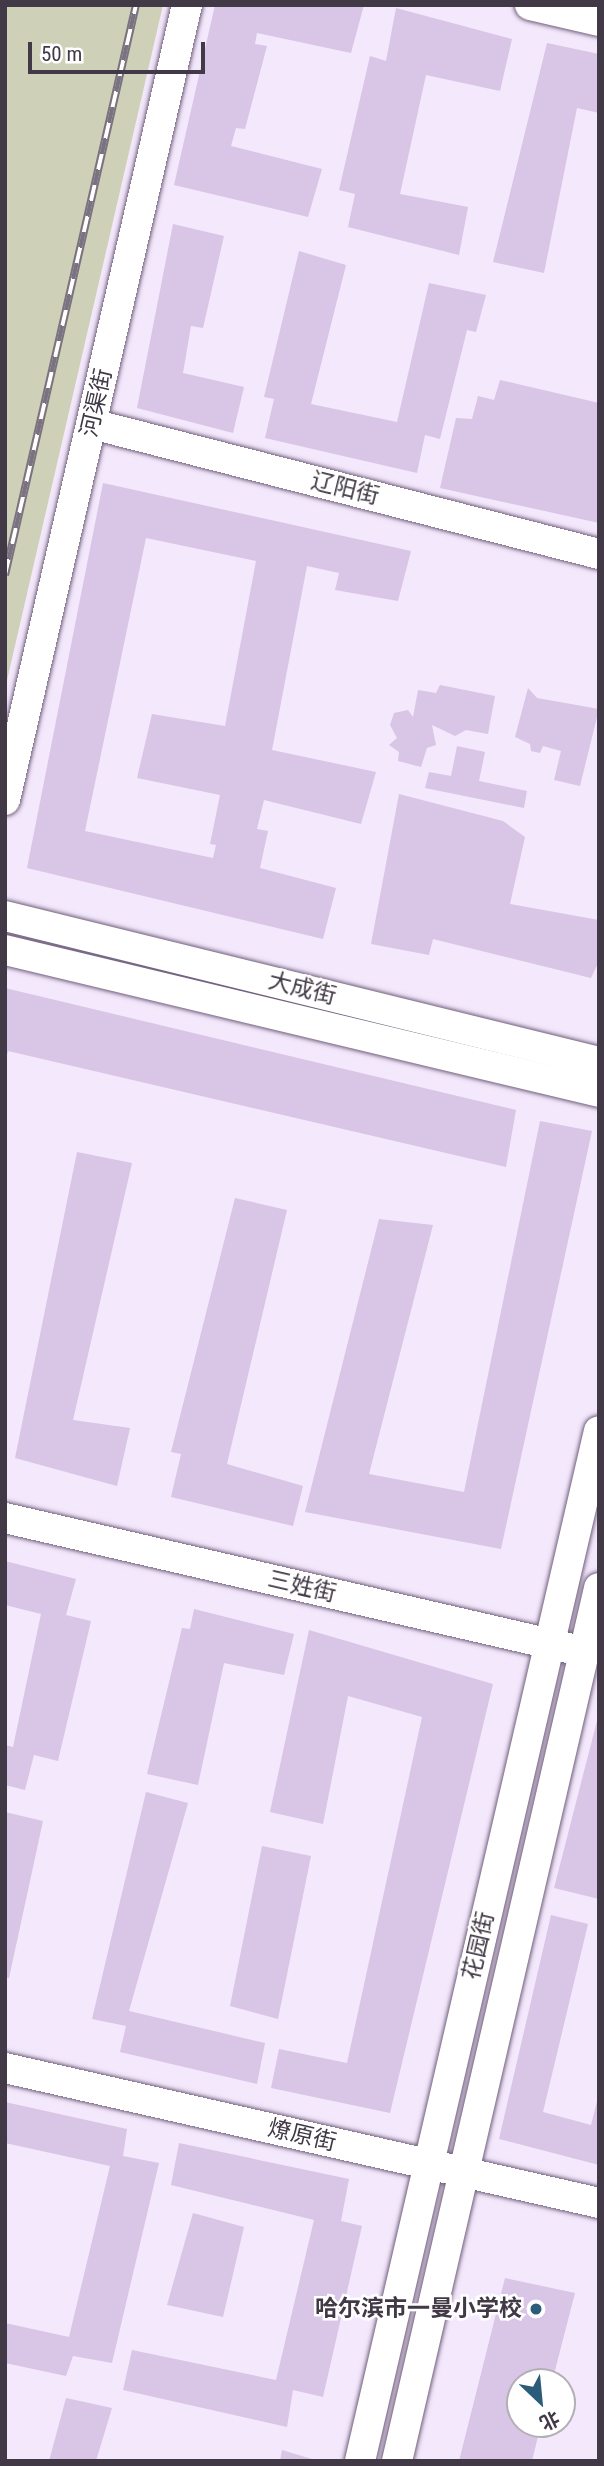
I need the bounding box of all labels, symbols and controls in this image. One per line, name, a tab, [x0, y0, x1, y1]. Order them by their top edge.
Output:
scale bar	[32, 28, 208, 72]
text: 50 m	[41, 42, 82, 66]
street label: 河渠街	[76, 366, 118, 440]
street label: 辽阳街	[308, 467, 382, 511]
street label: 大成街	[265, 967, 339, 1011]
street label: 三姓街	[265, 1566, 339, 1608]
street label: 花园街	[458, 1909, 500, 1983]
street label: 燎原街	[265, 2115, 339, 2157]
place label: 哈尔滨市一曼小学校	[315, 2295, 522, 2323]
marker: 哈尔滨市一曼小学校	[528, 2301, 544, 2317]
north arrow	[506, 2368, 576, 2438]
text: 北	[536, 2406, 563, 2435]

